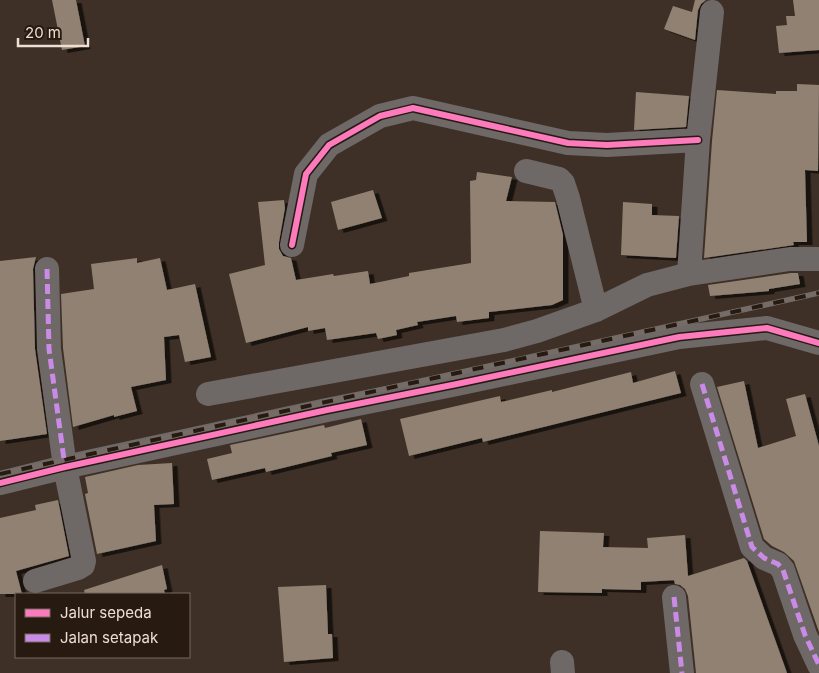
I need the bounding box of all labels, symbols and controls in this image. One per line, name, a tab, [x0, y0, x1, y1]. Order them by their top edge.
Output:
scale bar	[18, 15, 88, 47]
text: 20 m	[25, 23, 61, 42]
legend	[15, 593, 190, 658]
text: Jalur sepeda	[60, 603, 152, 622]
text: Jalan setapak	[60, 628, 159, 647]

